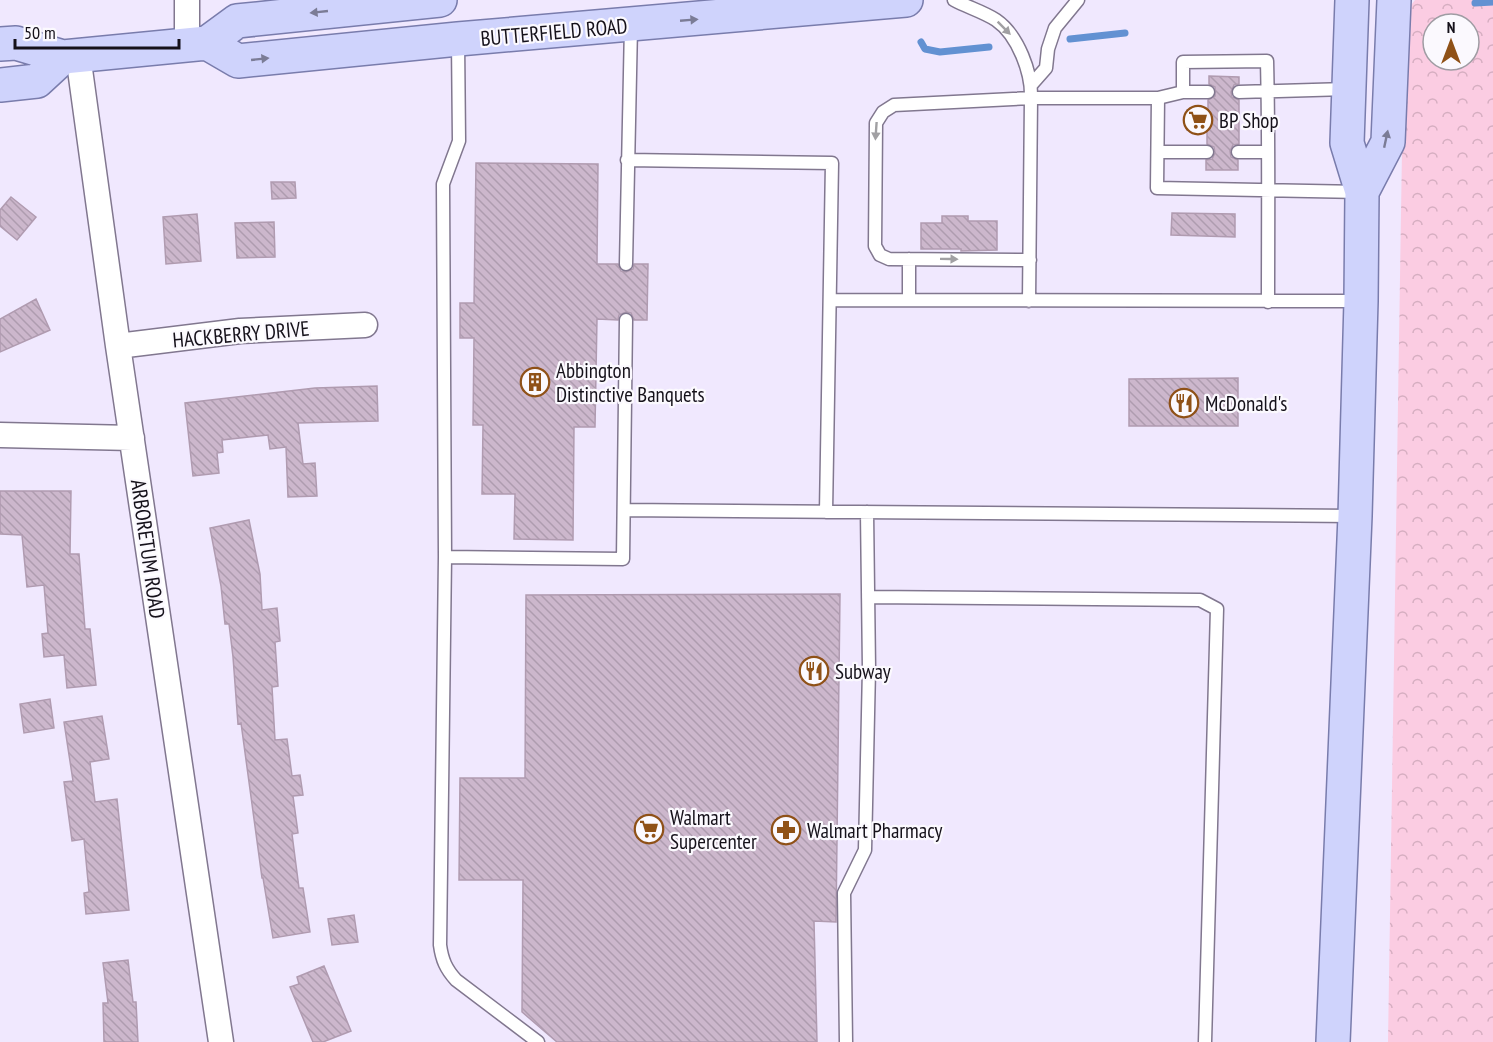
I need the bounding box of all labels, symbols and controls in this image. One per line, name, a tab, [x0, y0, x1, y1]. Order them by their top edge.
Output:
one-way arrow	[309, 7, 328, 17]
scale bar	[15, 12, 178, 50]
street label: BUTTERFIELD ROAD	[479, 12, 629, 52]
north arrow	[1421, 12, 1481, 72]
one-way arrow	[680, 15, 699, 25]
text: N	[1447, 17, 1455, 37]
text: 50 m	[24, 21, 56, 44]
one-way arrow	[997, 21, 1011, 35]
one-way arrow	[250, 54, 269, 64]
supermarket icon: BP Shop	[1182, 104, 1214, 136]
place label: BP Shop	[1219, 107, 1279, 134]
one-way arrow	[872, 122, 881, 141]
one-way arrow	[1382, 129, 1391, 148]
one-way arrow	[939, 254, 958, 264]
street label: HACKBERRY DRIVE	[172, 315, 310, 353]
place label: Abbington Distinctive Banquets	[556, 357, 705, 408]
building icon: Abbington Distinctive Banquets	[519, 366, 551, 398]
restaurant icon: McDonald's	[1168, 387, 1200, 419]
place label: McDonald's	[1205, 390, 1287, 417]
street label: ARBORETUM ROAD	[125, 478, 171, 620]
restaurant icon: Subway	[798, 655, 830, 687]
place label: Subway	[835, 658, 891, 685]
place label: Walmart Supercenter	[670, 804, 757, 855]
supermarket icon: Walmart Supercenter	[633, 813, 665, 845]
pharmacy icon: Walmart Pharmacy	[770, 814, 802, 846]
place label: Walmart Pharmacy	[807, 817, 942, 844]

